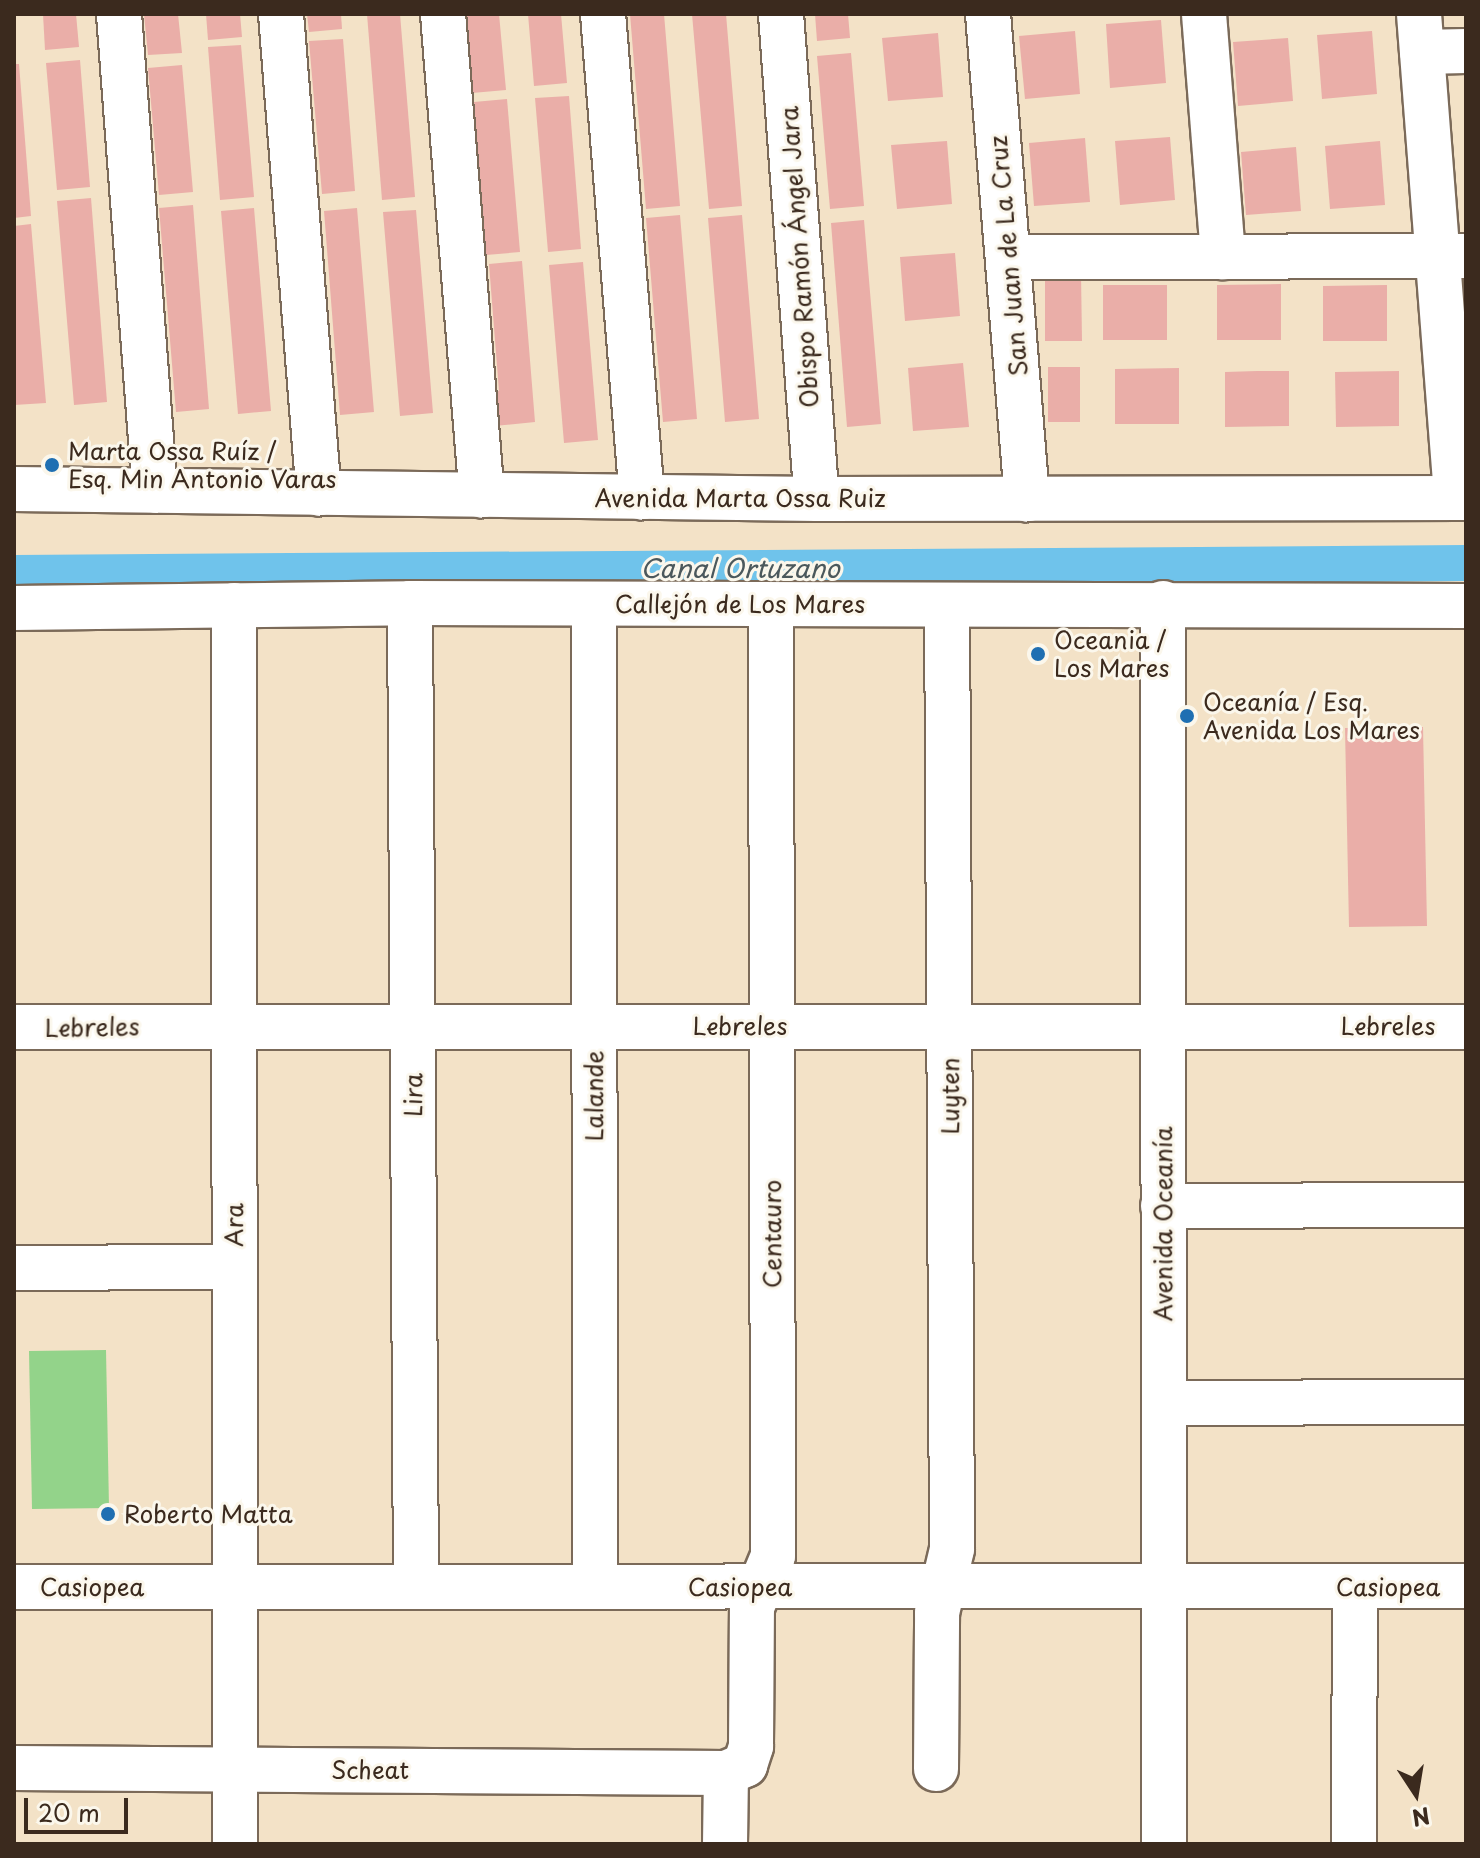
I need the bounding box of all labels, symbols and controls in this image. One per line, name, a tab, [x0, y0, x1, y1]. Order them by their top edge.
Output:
street label: Obispo Ramón Ángel Jara	[774, 106, 824, 408]
street label: San Juan de La Cruz	[983, 135, 1033, 377]
place label: Marta Ossa Ruíz / Esq. Min Antonio Varas	[68, 437, 338, 493]
marker: Marta Ossa Ruíz / Esq. Min Antonio Varas	[43, 456, 61, 474]
street label: Avenida Marta Ossa Ruiz	[594, 484, 886, 512]
water label: Canal Ortuzano	[641, 552, 839, 584]
street label: Callejón de Los Mares	[614, 590, 866, 618]
place label: Oceania / Los Mares	[1054, 626, 1171, 682]
marker: Oceania / Los Mares	[1029, 645, 1047, 663]
place label: Oceanía / Esq. Avenida Los Mares	[1203, 688, 1420, 744]
marker: Oceanía / Esq. Avenida Los Mares	[1178, 707, 1196, 725]
street label: Lebreles	[44, 1012, 140, 1042]
street label: Lebreles	[693, 1012, 787, 1040]
street label: Lebreles	[1341, 1012, 1435, 1040]
street label: Lalande	[580, 1051, 608, 1141]
street label: Luyten	[936, 1058, 964, 1134]
street label: Lira	[399, 1073, 427, 1117]
street label: Avenida Oceanía	[1149, 1127, 1177, 1321]
street label: Centauro	[758, 1180, 786, 1288]
street label: Ara	[220, 1203, 248, 1247]
place label: Roberto Matta	[124, 1500, 294, 1528]
marker: Roberto Matta	[99, 1505, 117, 1523]
street label: Casiopea	[40, 1573, 144, 1601]
street label: Casiopea	[688, 1573, 792, 1601]
street label: Casiopea	[1336, 1573, 1440, 1601]
north arrow	[1376, 1754, 1456, 1834]
street label: Scheat	[331, 1756, 409, 1784]
scale bar	[28, 1782, 132, 1832]
text: 20 m	[38, 1794, 100, 1830]
text: N	[1409, 1800, 1433, 1836]

